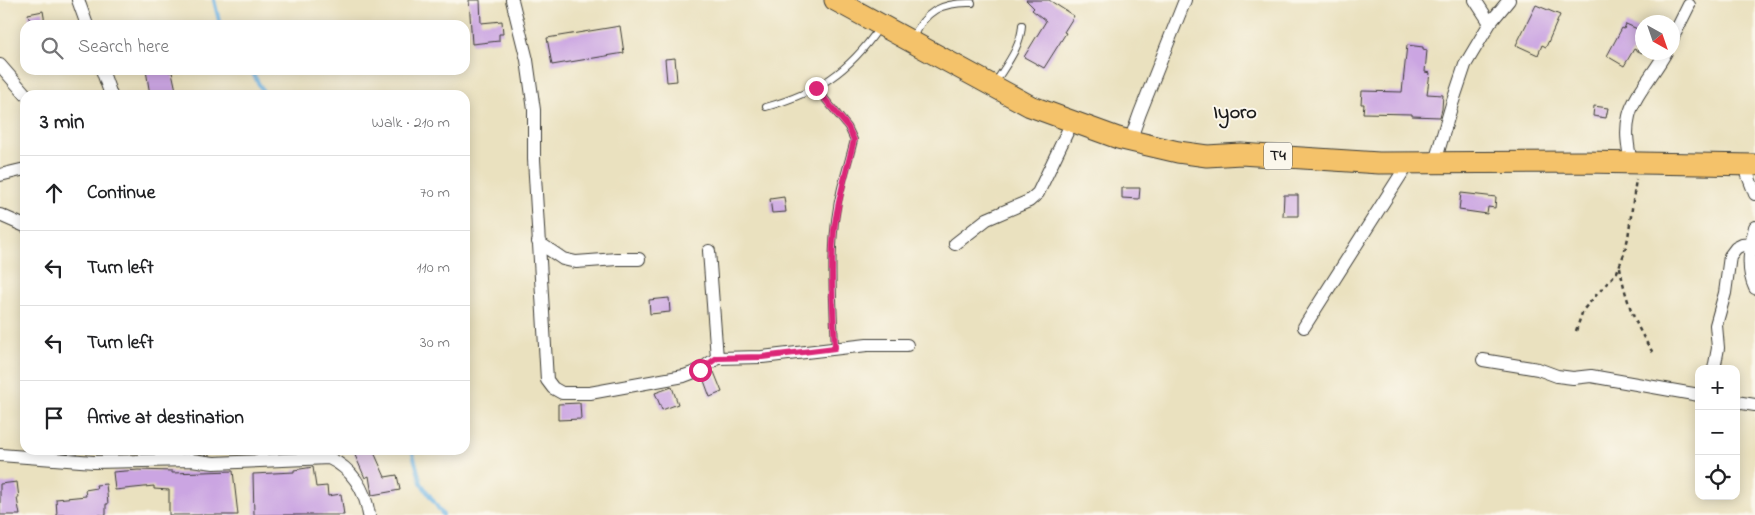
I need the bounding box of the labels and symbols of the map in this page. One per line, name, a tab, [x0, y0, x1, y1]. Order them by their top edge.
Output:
north arrow	[1635, 15, 1680, 60]
route end	[805, 77, 828, 100]
district label: Iyoro	[1213, 99, 1257, 129]
road number: T4	[1264, 142, 1292, 170]
route start	[689, 359, 712, 382]

